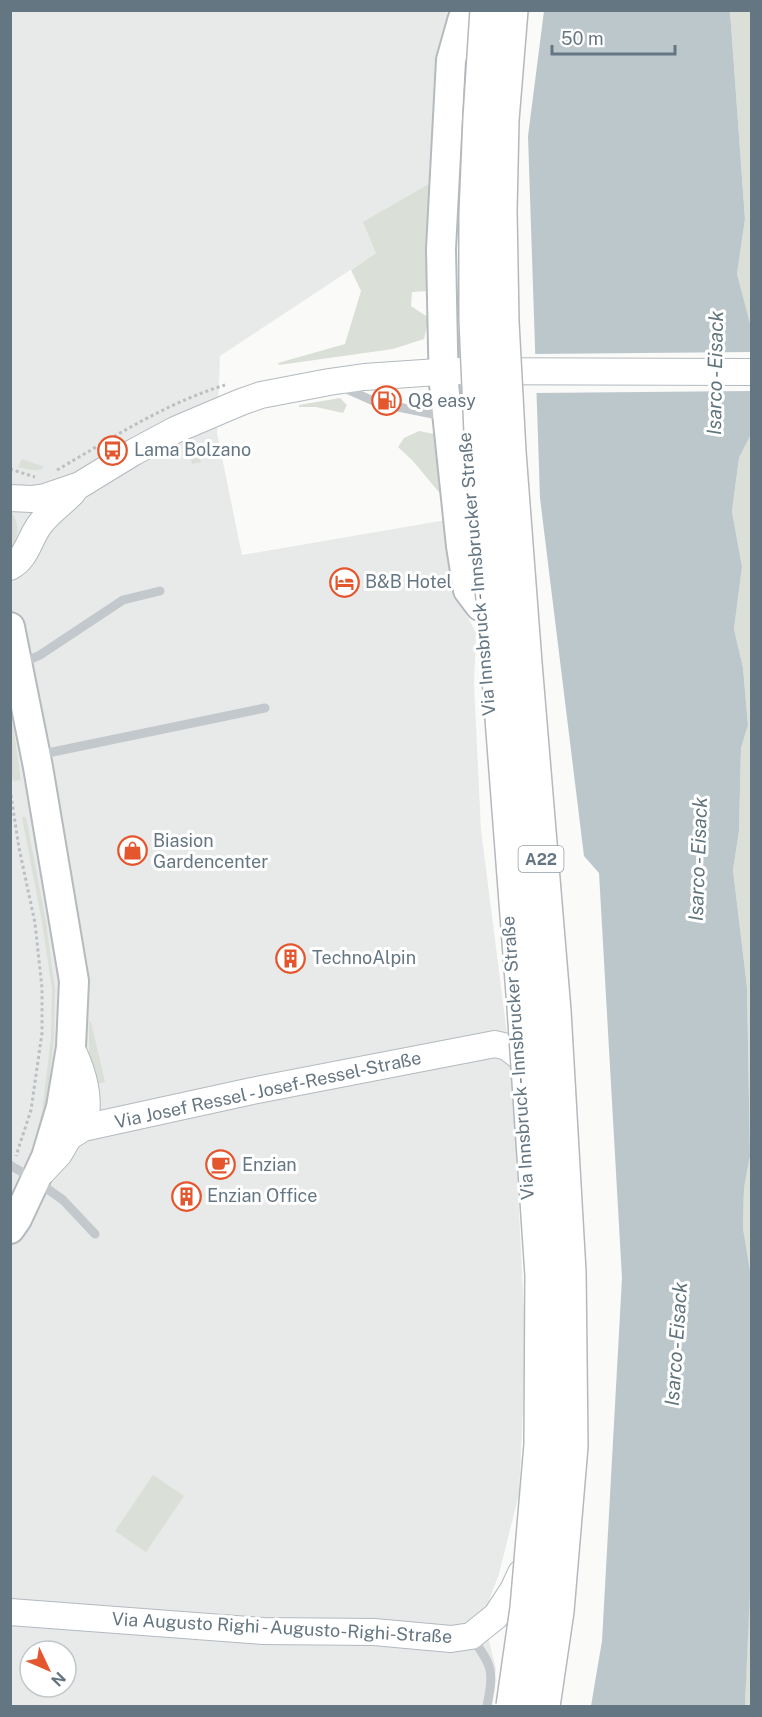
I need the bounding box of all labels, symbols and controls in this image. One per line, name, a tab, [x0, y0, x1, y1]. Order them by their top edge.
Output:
scale bar	[552, 18, 675, 56]
text: 50 m	[561, 28, 604, 49]
water label: Isarco - Eisack	[702, 310, 728, 435]
fuel station icon: Q8 easy	[371, 385, 403, 417]
place label: Q8 easy	[408, 390, 476, 411]
street label: Via Innsbruck - Innsbrucker Straße	[454, 431, 499, 717]
bus stop icon: Lama Bolzano	[97, 434, 129, 466]
place label: Lama Bolzano	[134, 439, 251, 460]
hotel icon: B&B Hotel	[328, 566, 360, 598]
place label: B&B Hotel	[365, 571, 452, 592]
water label: Isarco - Eisack	[684, 796, 712, 922]
place label: Biasion Gardencenter	[153, 830, 268, 872]
shop icon: Biasion Gardencenter	[116, 835, 148, 867]
road number: A22	[518, 846, 564, 872]
street label: Via Innsbruck - Innsbrucker Straße	[497, 915, 538, 1201]
building icon: TechnoAlpin	[275, 942, 307, 974]
place label: TechnoAlpin	[312, 947, 416, 968]
street label: Via Josef Ressel - Josef-Ressel-Straße	[113, 1047, 423, 1132]
cafe icon: Enzian	[205, 1149, 237, 1181]
place label: Enzian	[242, 1154, 297, 1175]
building icon: Enzian Office	[170, 1180, 202, 1212]
place label: Enzian Office	[207, 1185, 317, 1206]
water label: Isarco - Eisack	[660, 1281, 692, 1407]
street label: Via Augusto Righi - Augusto-Righi-Straße	[111, 1608, 453, 1647]
north arrow	[18, 1639, 78, 1699]
text: N	[47, 1668, 70, 1690]

